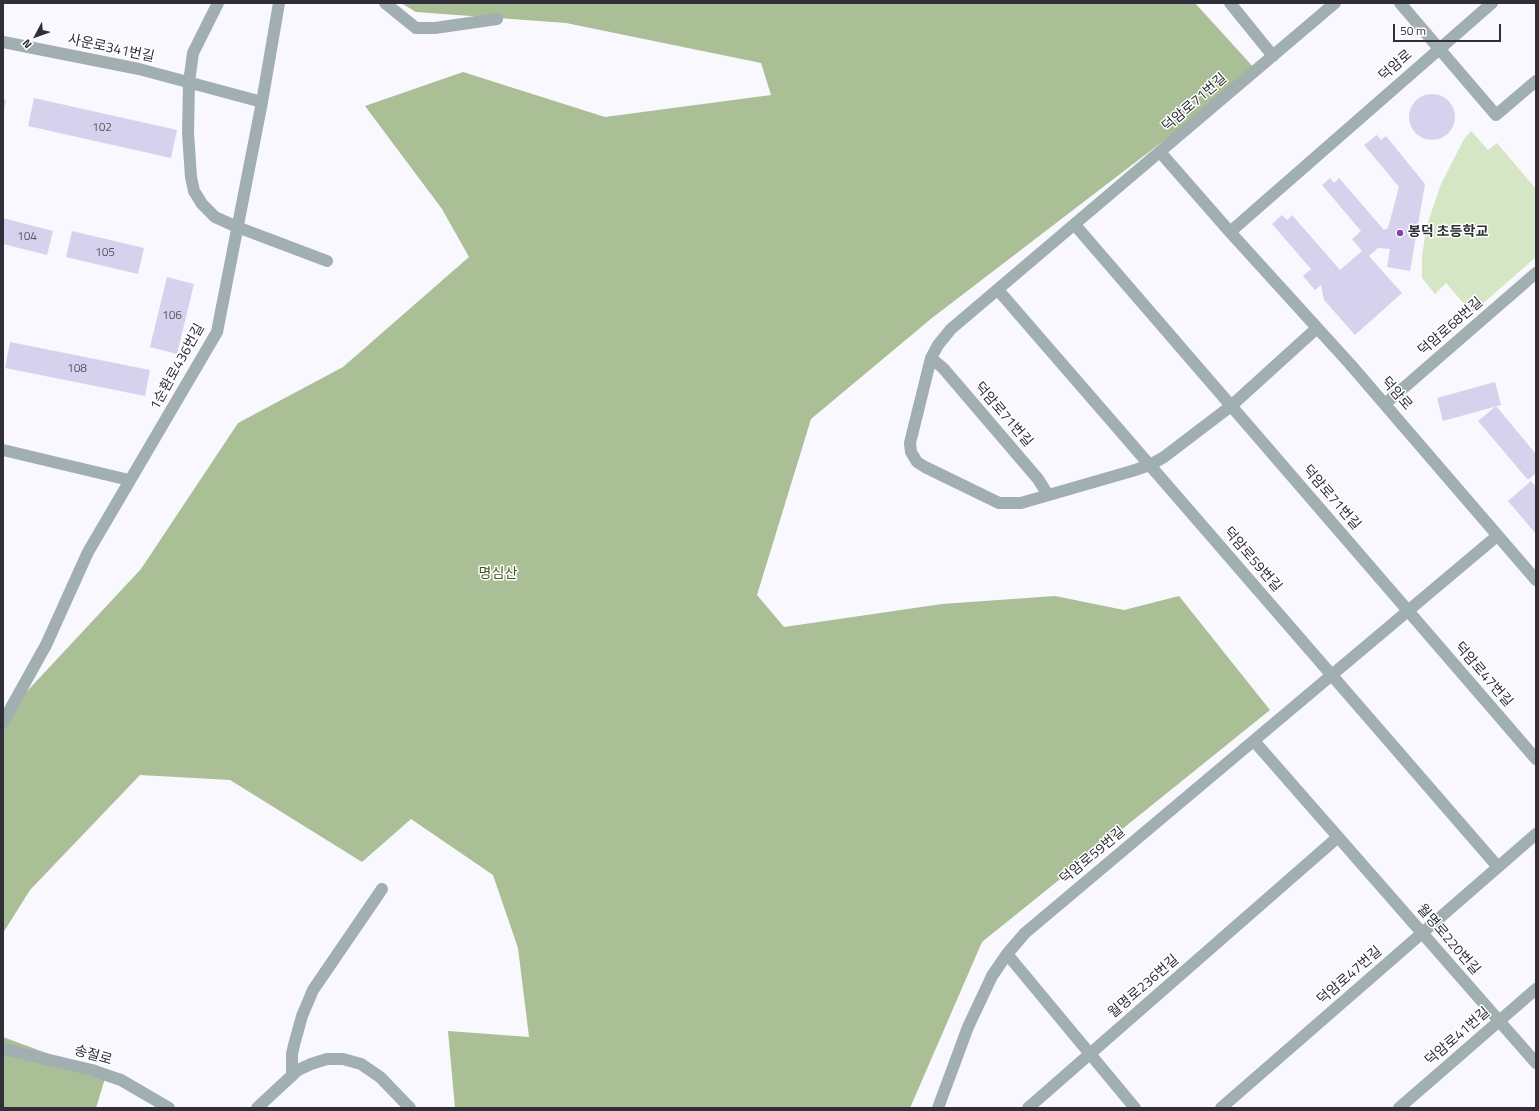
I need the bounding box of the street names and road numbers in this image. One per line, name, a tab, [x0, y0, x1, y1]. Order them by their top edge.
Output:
street label: 사운로341번길	[66, 32, 156, 66]
street label: 덕암로	[1376, 47, 1416, 85]
street label: 덕암로71번길	[1159, 70, 1231, 136]
street label: 덕암로68번길	[1415, 294, 1487, 360]
street label: 1순환로436번길	[147, 321, 209, 413]
street label: 덕암로	[1377, 374, 1415, 414]
street label: 덕암로71번길	[970, 379, 1036, 451]
street label: 덕암로71번길	[1298, 462, 1364, 534]
street label: 덕암로59번길	[1219, 524, 1285, 596]
street label: 덕암로47번길	[1450, 639, 1516, 711]
street label: 덕암로59번길	[1057, 824, 1129, 888]
street label: 월명로220번길	[1413, 901, 1483, 979]
street label: 덕암로47번길	[1314, 943, 1386, 1009]
street label: 월명로236번길	[1105, 952, 1183, 1022]
street label: 덕암로41번길	[1422, 1004, 1494, 1070]
street label: 송절로	[72, 1043, 114, 1069]

